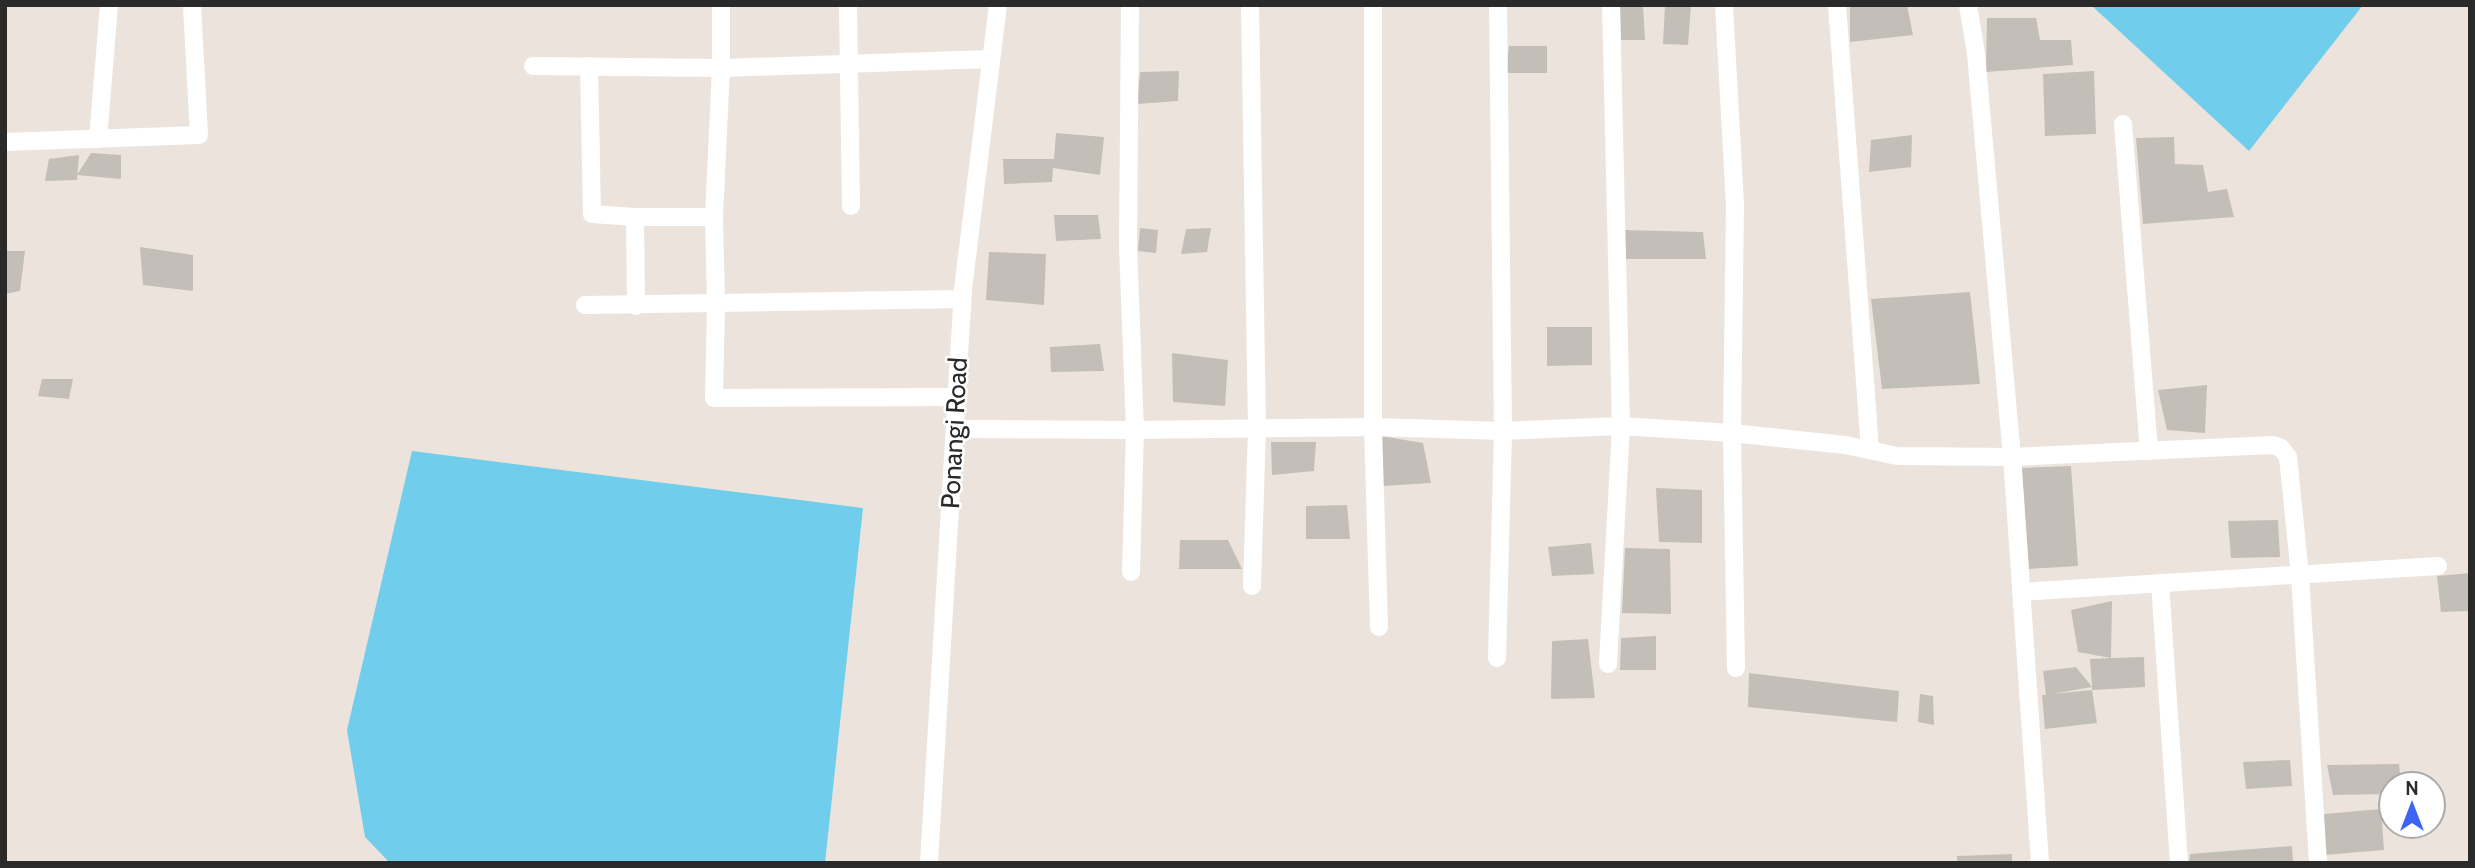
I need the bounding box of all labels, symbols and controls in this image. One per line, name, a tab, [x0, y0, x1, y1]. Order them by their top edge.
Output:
street label: Ponangi Road	[934, 356, 974, 510]
north arrow	[2377, 770, 2447, 840]
text: N	[2405, 777, 2419, 800]

